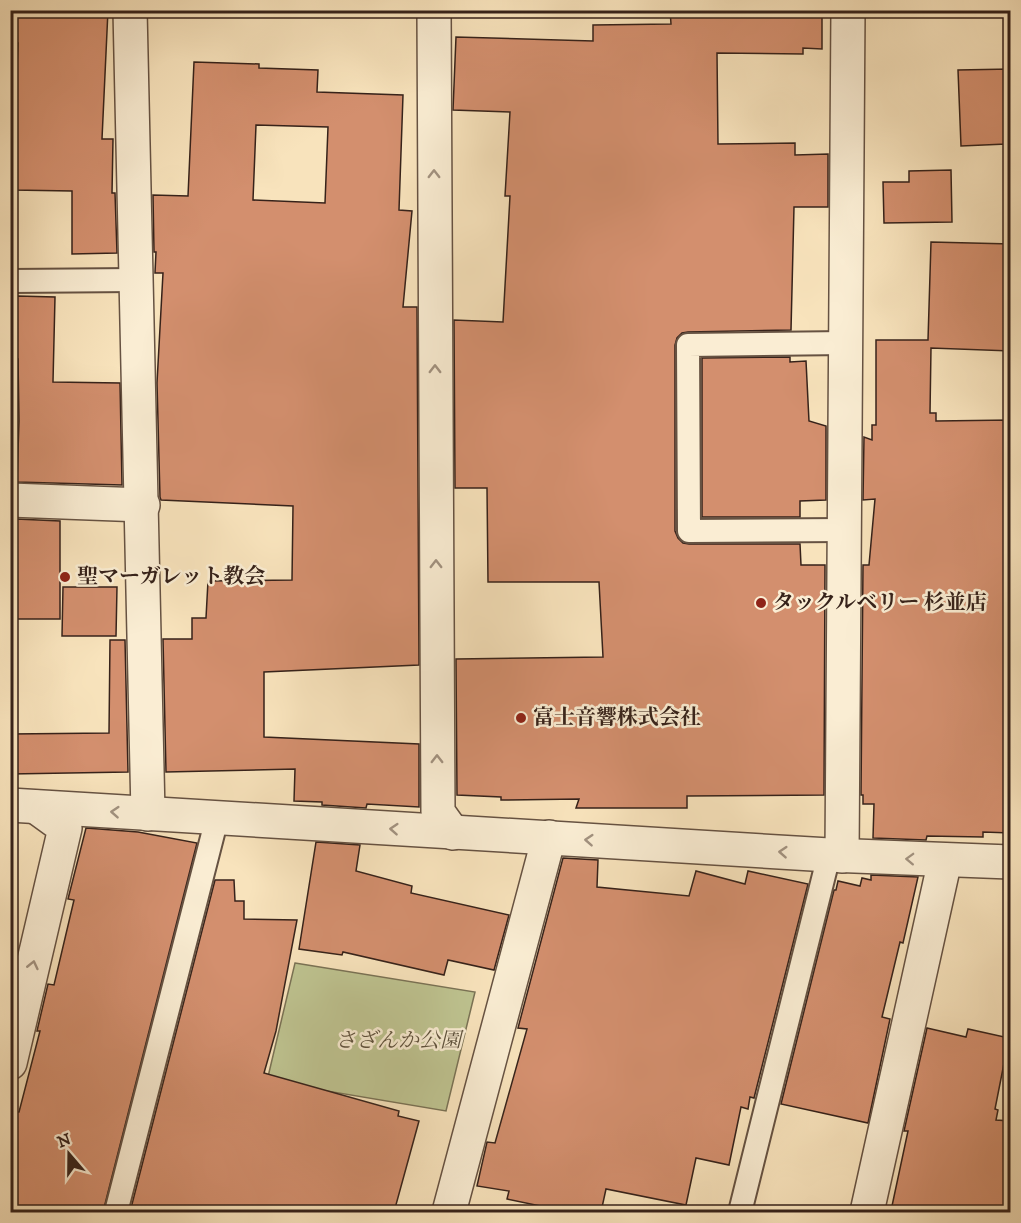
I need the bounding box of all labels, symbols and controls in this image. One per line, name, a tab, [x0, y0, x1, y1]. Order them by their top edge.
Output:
one-way arrow	[428, 169, 440, 178]
one-way arrow	[429, 364, 441, 373]
one-way arrow	[430, 559, 442, 568]
place label: 聖マーガレット教会	[77, 564, 265, 590]
marker: 聖マーガレット教会	[58, 570, 72, 584]
place label: タックルベリー 杉並店	[773, 590, 987, 616]
marker: タックルベリー 杉並店	[754, 596, 768, 610]
place label: 富士音響株式会社	[533, 705, 701, 731]
marker: 富士音響株式会社	[514, 711, 528, 725]
one-way arrow	[431, 754, 443, 763]
one-way arrow	[111, 805, 120, 818]
one-way arrow	[389, 823, 398, 836]
one-way arrow	[584, 834, 593, 847]
one-way arrow	[779, 846, 788, 859]
one-way arrow	[906, 852, 915, 865]
one-way arrow	[26, 960, 39, 970]
park label: さざんか公園	[335, 1028, 464, 1054]
north arrow	[39, 1124, 99, 1184]
text: N	[55, 1129, 74, 1152]

